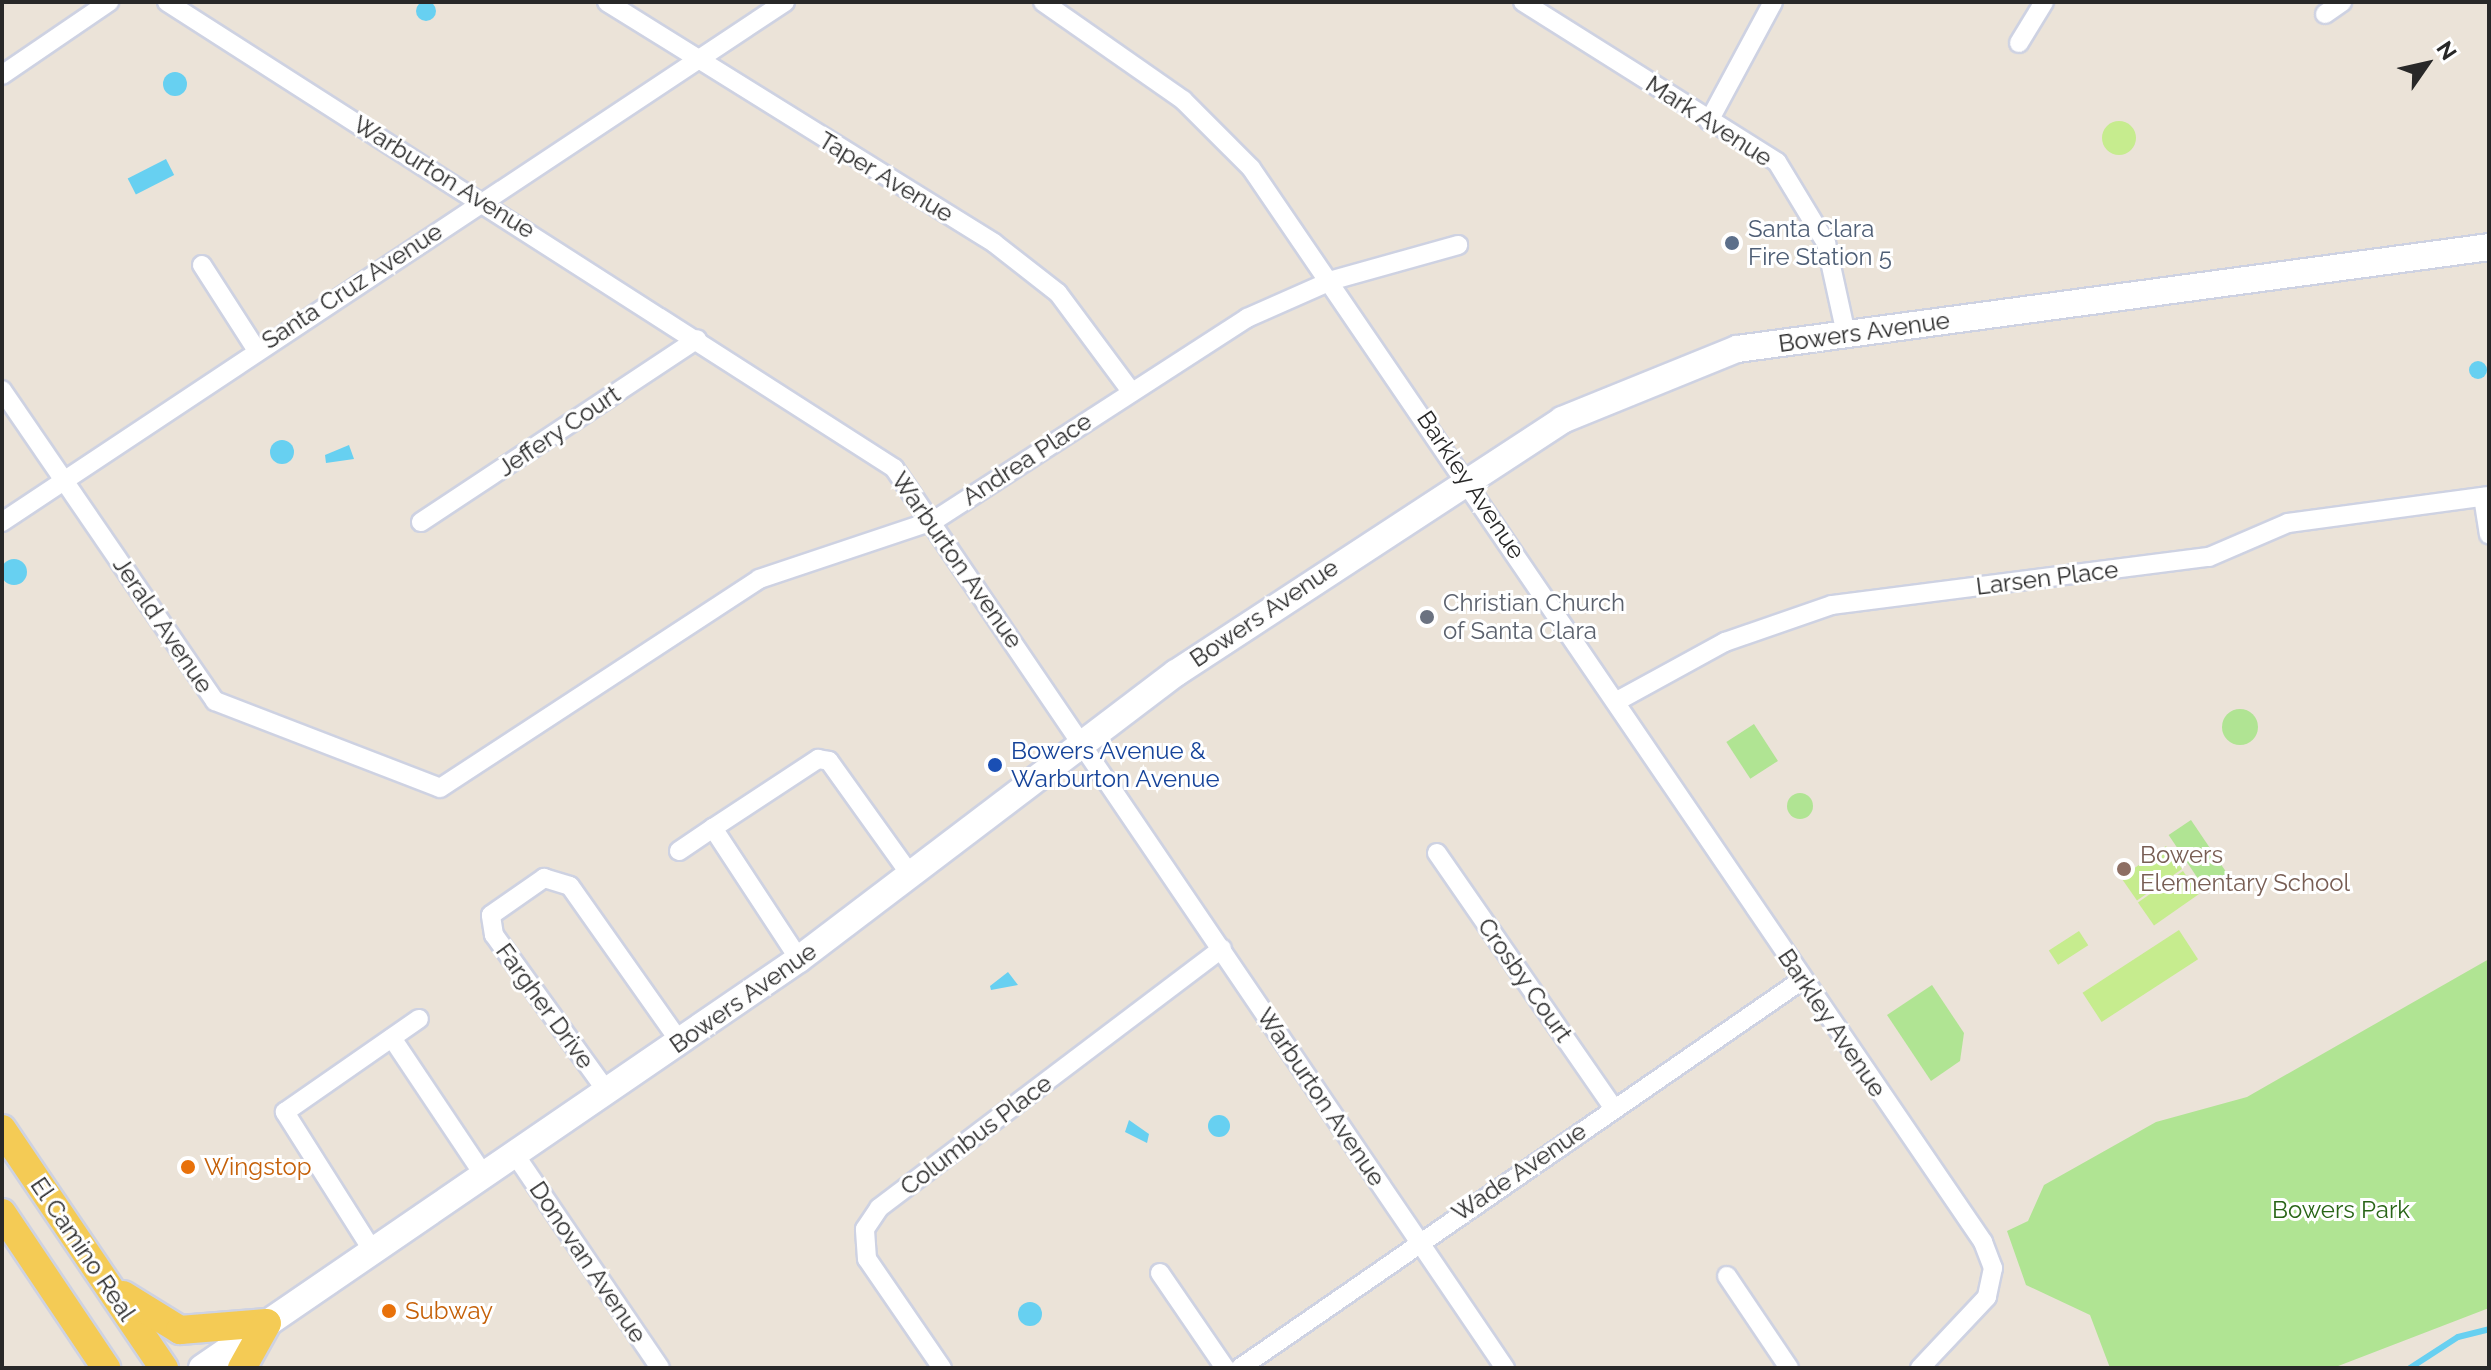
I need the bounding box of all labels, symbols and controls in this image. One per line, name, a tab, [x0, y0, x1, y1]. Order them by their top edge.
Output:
north arrow	[2387, 24, 2467, 104]
text: N	[2431, 36, 2462, 65]
street label: Mark Avenue	[1640, 69, 1778, 173]
street label: Warburton Avenue	[348, 109, 540, 245]
street label: Taper Avenue	[813, 125, 959, 229]
place label: Santa Clara Fire Station 5	[1748, 215, 1892, 271]
street label: Santa Cruz Avenue	[256, 217, 448, 355]
marker: Santa Clara Fire Station 5	[1723, 234, 1741, 252]
street label: Bowers Avenue	[1776, 306, 1952, 358]
street label: Jeffery Court	[492, 379, 626, 483]
street label: Barkley Avenue	[1410, 405, 1532, 565]
street label: Andrea Place	[957, 407, 1097, 511]
street label: Warburton Avenue	[885, 466, 1029, 654]
street label: Jerald Avenue	[107, 551, 219, 699]
street label: Bowers Avenue	[1184, 553, 1344, 673]
street label: Larsen Place	[1974, 555, 2120, 601]
place label: Christian Church of Santa Clara	[1443, 589, 1625, 645]
marker: Christian Church of Santa Clara	[1418, 608, 1436, 626]
place label: Bowers Avenue & Warburton Avenue	[1011, 737, 1220, 793]
marker: Bowers Avenue & Warburton Avenue	[986, 756, 1004, 774]
place label: Bowers Elementary School	[2140, 841, 2351, 897]
marker: Bowers Elementary School	[2115, 860, 2133, 878]
street label: Crosby Court	[1472, 912, 1578, 1048]
street label: Bowers Avenue	[664, 936, 822, 1060]
street label: Fargher Drive	[490, 937, 600, 1075]
street label: Barkley Avenue	[1771, 943, 1893, 1103]
street label: Warburton Avenue	[1251, 1002, 1391, 1192]
street label: Columbus Place	[895, 1069, 1057, 1201]
street label: Wade Avenue	[1446, 1116, 1592, 1228]
place label: Wingstop	[204, 1153, 312, 1181]
marker: Wingstop	[179, 1158, 197, 1176]
street label: El Camino Real	[24, 1172, 142, 1326]
street label: Donovan Avenue	[523, 1176, 653, 1348]
park label: Bowers Park	[2272, 1196, 2410, 1224]
place label: Subway	[405, 1297, 493, 1325]
marker: Subway	[380, 1302, 398, 1320]

